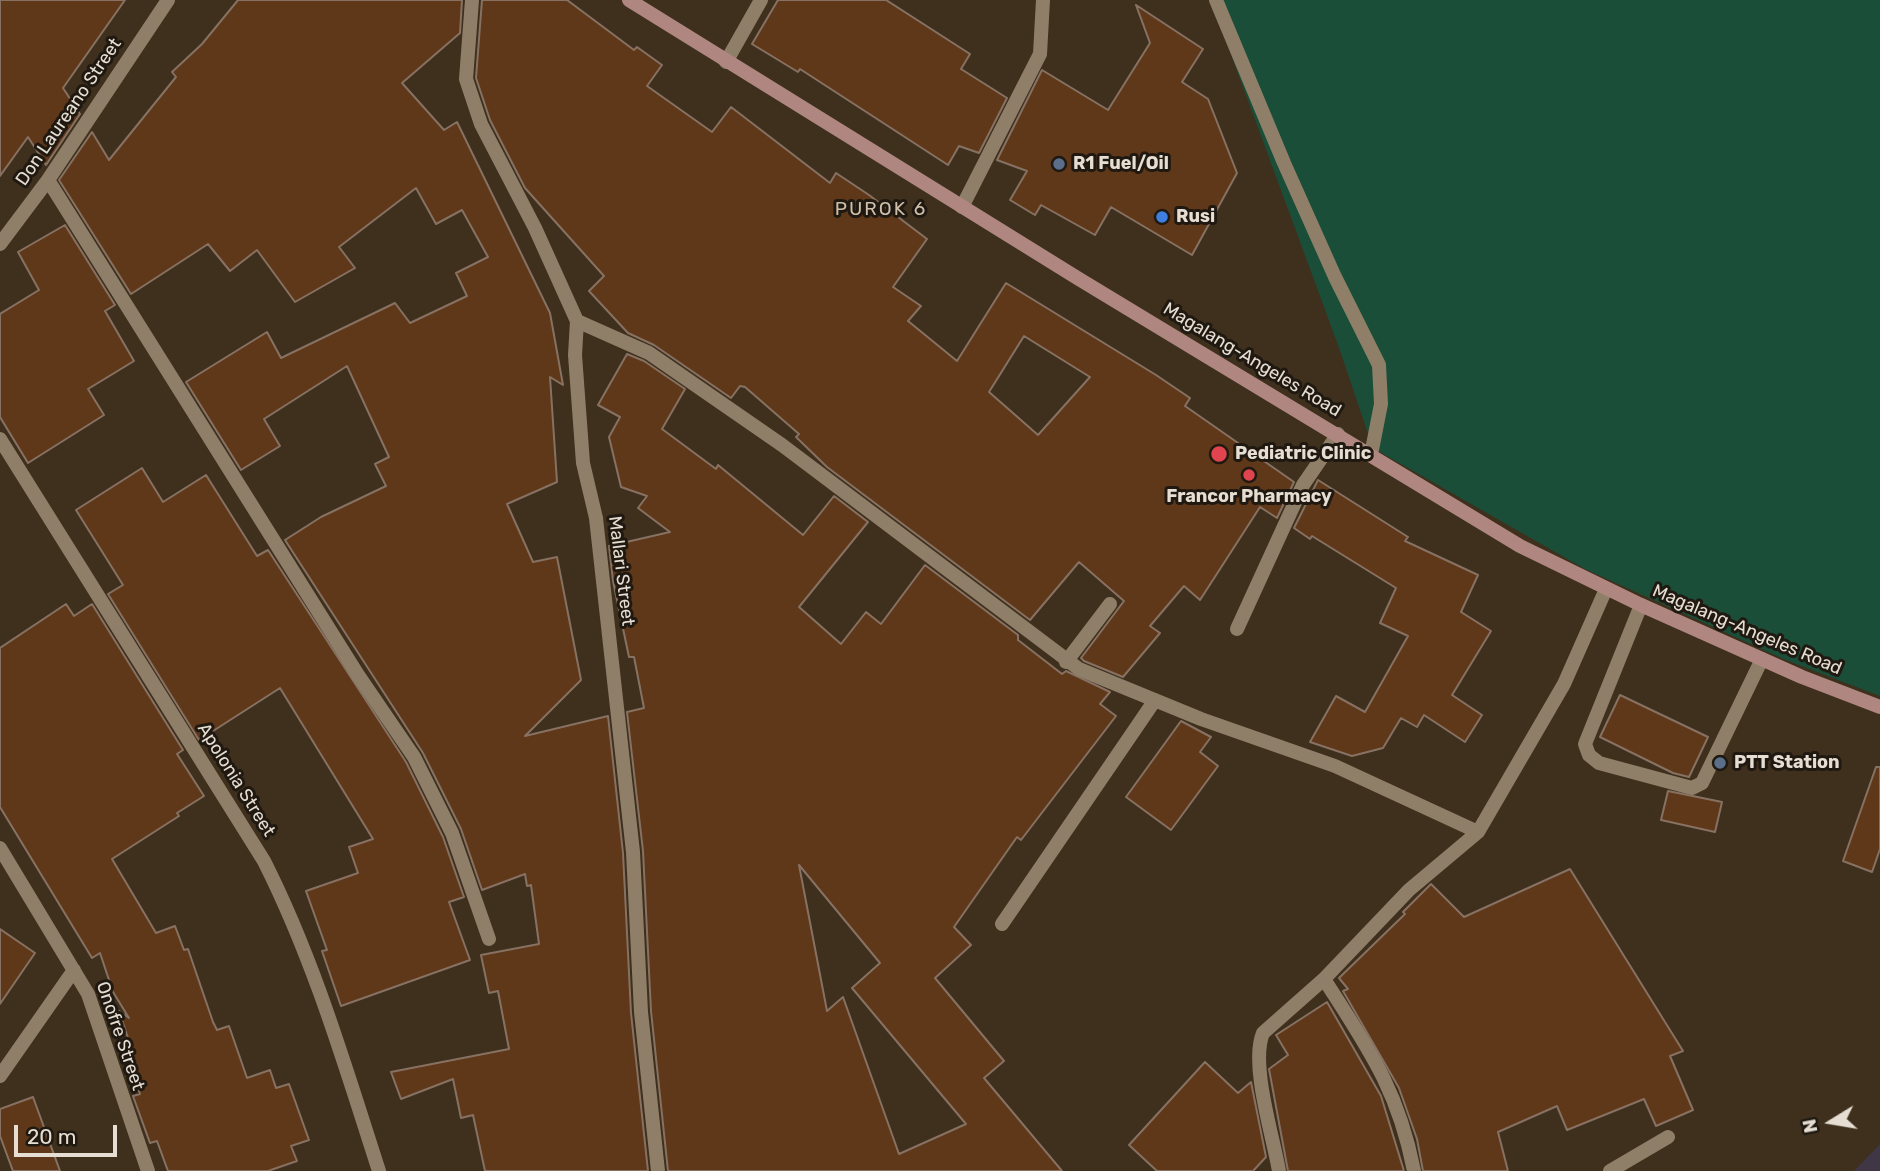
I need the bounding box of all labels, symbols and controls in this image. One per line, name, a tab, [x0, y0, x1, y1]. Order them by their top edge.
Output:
street label: Don Laureano Street	[12, 34, 126, 190]
place label: R1 Fuel/Oil	[1073, 153, 1169, 175]
marker: R1 Fuel/Oil	[1051, 156, 1067, 172]
district label: PUROK 6	[836, 199, 926, 221]
place label: Rusi	[1176, 206, 1215, 228]
marker: Rusi	[1154, 209, 1170, 225]
street label: Magalang-Angeles Road	[1159, 298, 1345, 422]
place label: Pediatric Clinic	[1235, 443, 1371, 465]
marker: Pediatric Clinic	[1209, 444, 1229, 464]
marker: Francor Pharmacy	[1241, 467, 1257, 483]
place label: Francor Pharmacy	[1166, 486, 1332, 508]
street label: Mallari Street	[604, 515, 638, 627]
street label: Magalang-Angeles Road	[1649, 580, 1845, 680]
street label: Apolonia Street	[193, 719, 279, 841]
place label: PTT Station	[1734, 752, 1840, 774]
marker: PTT Station	[1712, 755, 1728, 771]
street label: Onofre Street	[91, 979, 149, 1093]
north arrow	[1796, 1087, 1866, 1157]
scale bar	[18, 1112, 121, 1156]
text: N	[1797, 1117, 1822, 1135]
text: 20 m	[27, 1124, 76, 1149]

